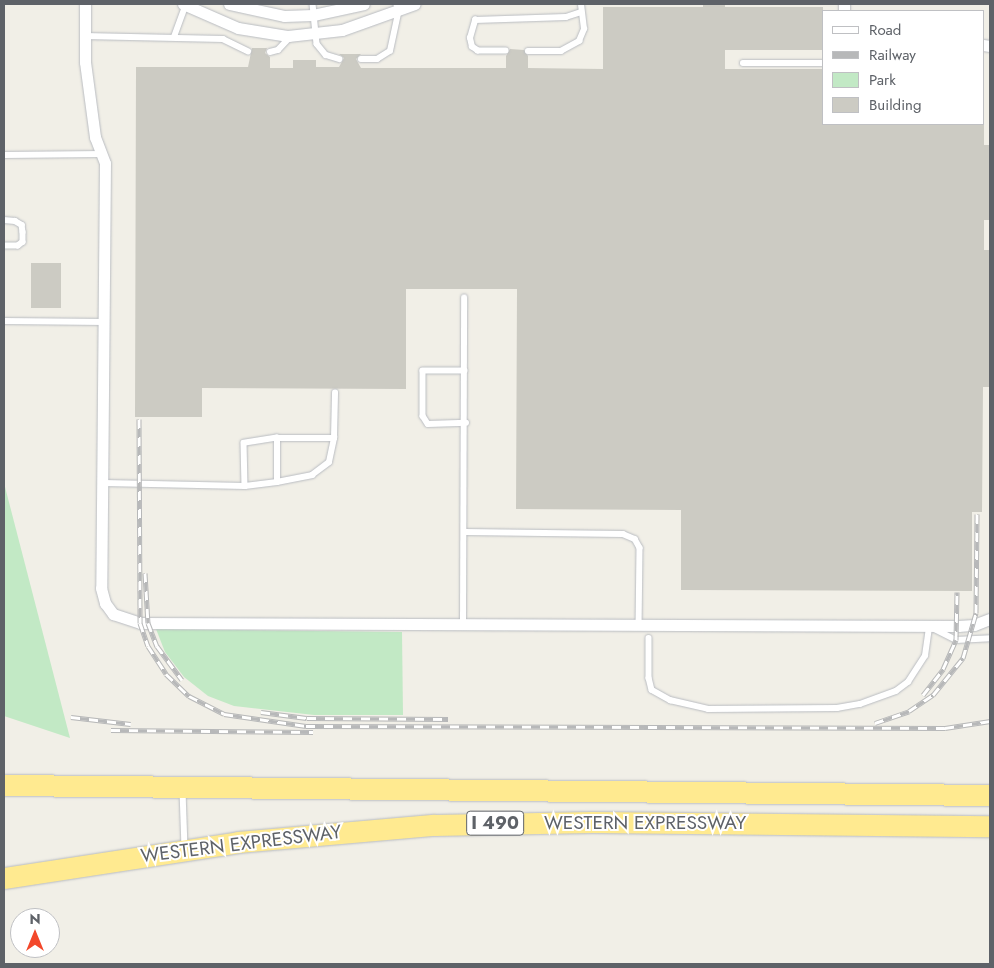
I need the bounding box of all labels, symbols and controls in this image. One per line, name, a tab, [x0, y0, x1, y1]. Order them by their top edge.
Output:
legend	[822, 10, 984, 125]
text: Road	[869, 19, 901, 41]
text: Railway	[869, 44, 916, 66]
text: Park	[869, 69, 896, 91]
text: Building	[869, 94, 921, 116]
road number: I 490	[465, 808, 525, 838]
street label: WESTERN EXPRESSWAY	[544, 812, 746, 834]
street label: WESTERN EXPRESSWAY	[139, 820, 343, 868]
north arrow	[10, 908, 60, 958]
text: N	[29, 909, 41, 929]

